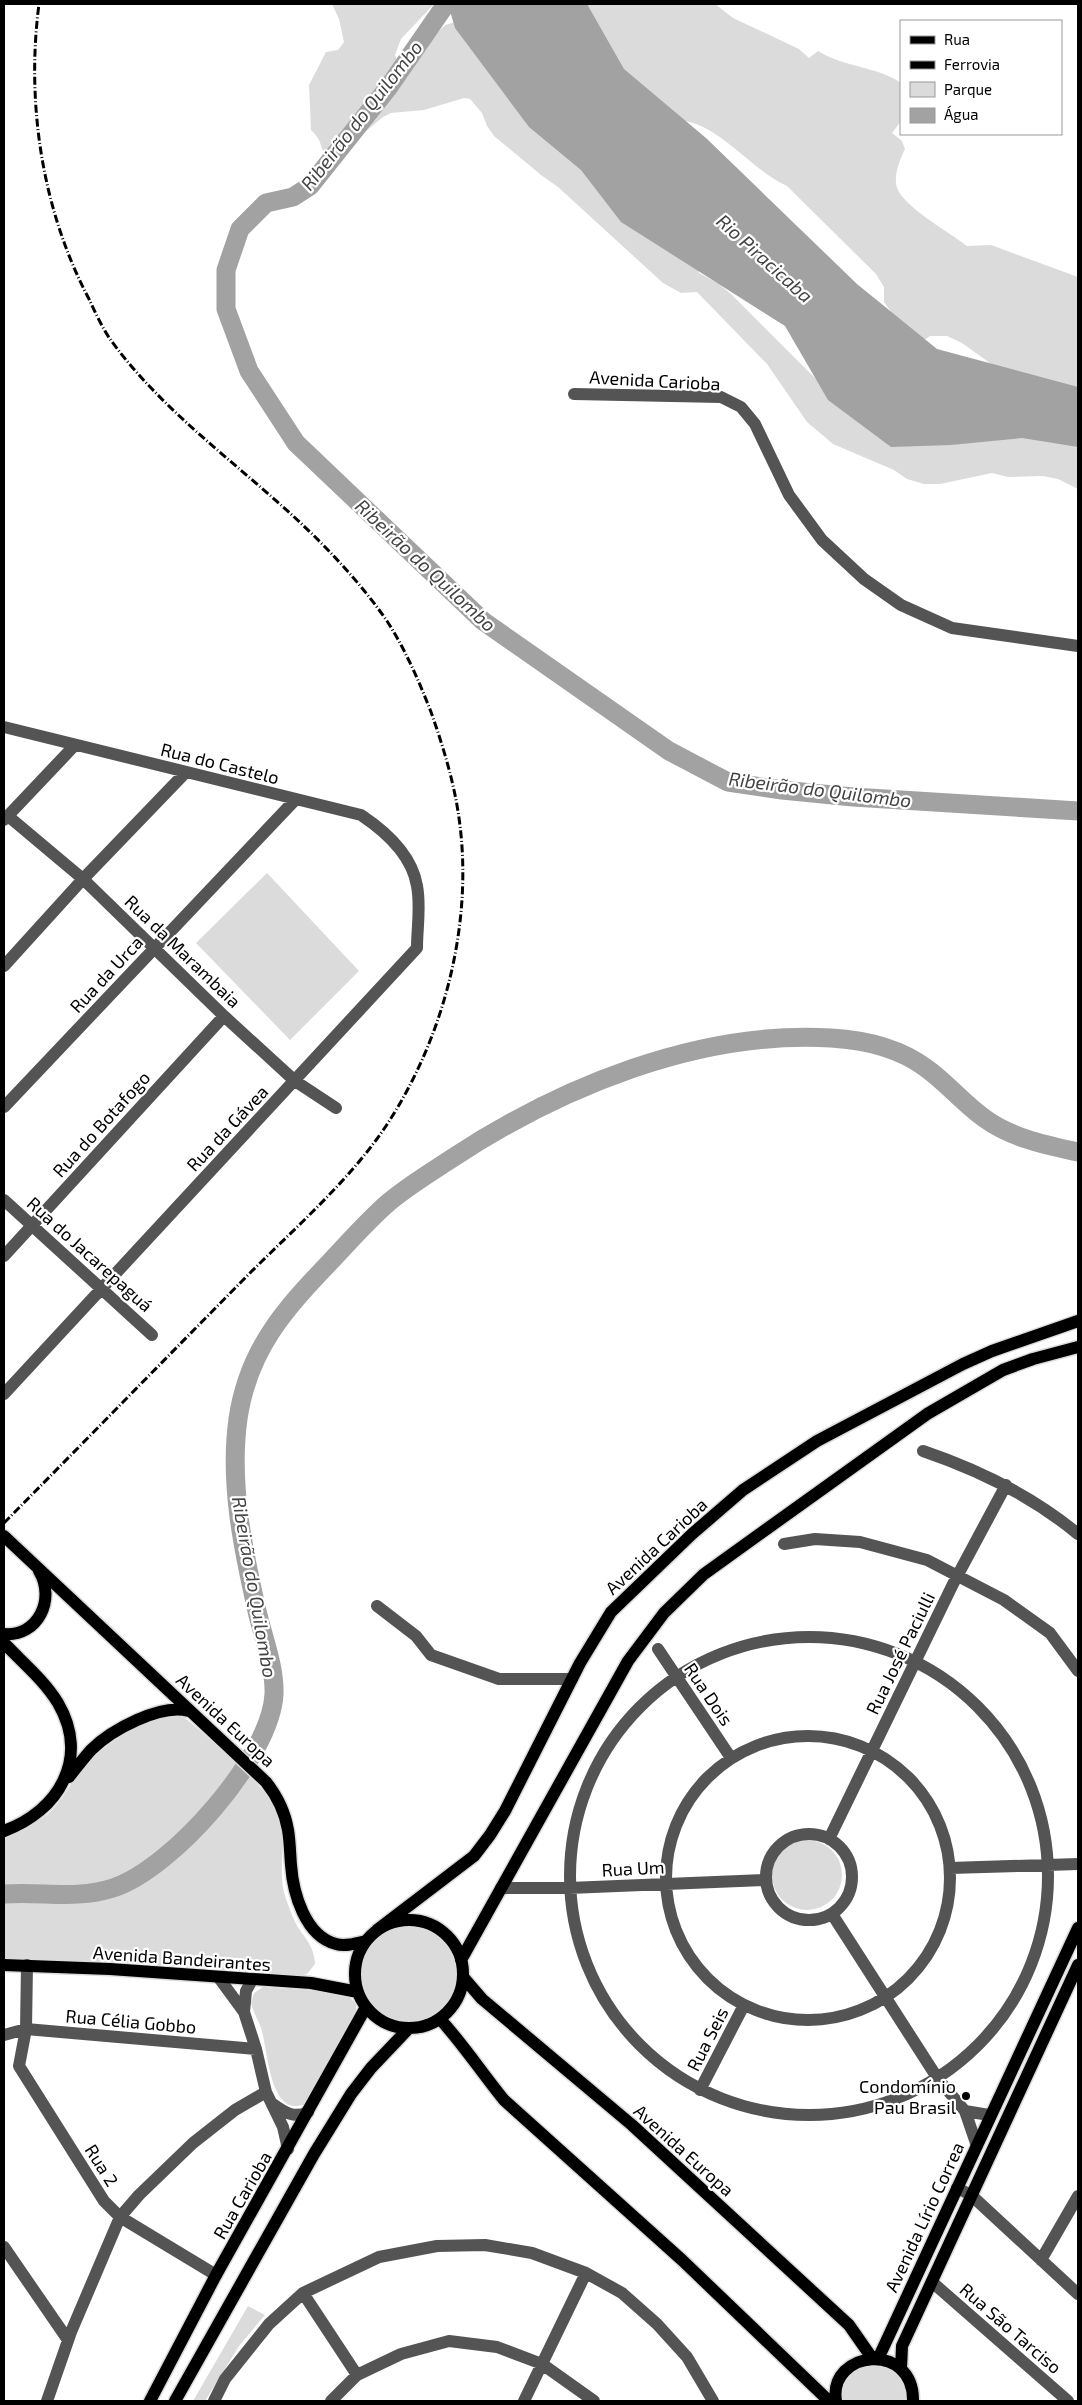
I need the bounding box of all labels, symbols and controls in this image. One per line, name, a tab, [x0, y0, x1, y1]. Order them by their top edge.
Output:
legend	[900, 20, 1062, 135]
text: Rua	[944, 30, 970, 48]
water label: Ribeirão do Quilombo	[295, 36, 427, 194]
text: Ferrovia	[944, 55, 1000, 73]
text: Parque	[944, 80, 992, 98]
text: Água	[944, 105, 979, 123]
water label: Rio Piracicaba	[712, 209, 818, 307]
street label: Avenida Carioba	[589, 366, 721, 394]
water label: Ribeirão do Quilombo	[351, 494, 501, 636]
street label: Rua do Castelo	[159, 738, 281, 788]
water label: Ribeirão do Quilombo	[727, 766, 913, 812]
street label: Rua da Marambaia	[121, 890, 245, 1012]
street label: Rua da Urca	[65, 931, 147, 1017]
street label: Rua do Botafogo	[48, 1066, 154, 1182]
street label: Rua da Gávea	[182, 1080, 272, 1176]
street label: Rua do Jacarepaguá	[23, 1192, 157, 1316]
street label: Avenida Carioba	[600, 1493, 712, 1599]
water label: Ribeirão do Quilombo	[228, 1495, 282, 1679]
street label: Rua José Paciulli	[861, 1588, 939, 1718]
street label: Rua Dois	[680, 1658, 738, 1730]
street label: Avenida Europa	[172, 1669, 280, 1771]
street label: Rua Um	[601, 1855, 665, 1881]
street label: Avenida Bandeirantes	[92, 1941, 272, 1975]
street label: Rua Seis	[682, 2003, 732, 2075]
street label: Rua Célia Gobbo	[65, 2004, 197, 2038]
place label: Condomínio Pau Brasil	[859, 2075, 957, 2118]
marker: Condomínio Pau Brasil	[960, 2090, 972, 2102]
street label: Avenida Europa	[629, 2099, 739, 2201]
street label: Avenida Lírio Correa	[880, 2139, 968, 2295]
street label: Rua 2	[81, 2140, 123, 2190]
street label: Rua Carioba	[208, 2147, 276, 2243]
street label: Rua São Tarciso	[956, 2278, 1066, 2378]

